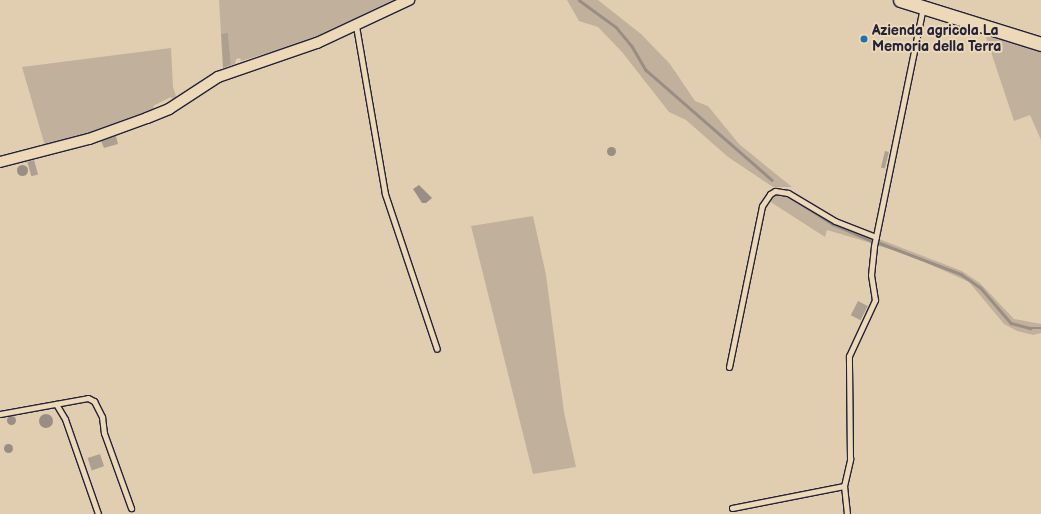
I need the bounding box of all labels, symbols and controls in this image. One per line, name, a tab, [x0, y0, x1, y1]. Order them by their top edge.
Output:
place label: Azienda agricola La Memoria della Terra	[872, 23, 1001, 56]
marker: Azienda agricola La Memoria della Terra	[859, 34, 869, 44]

